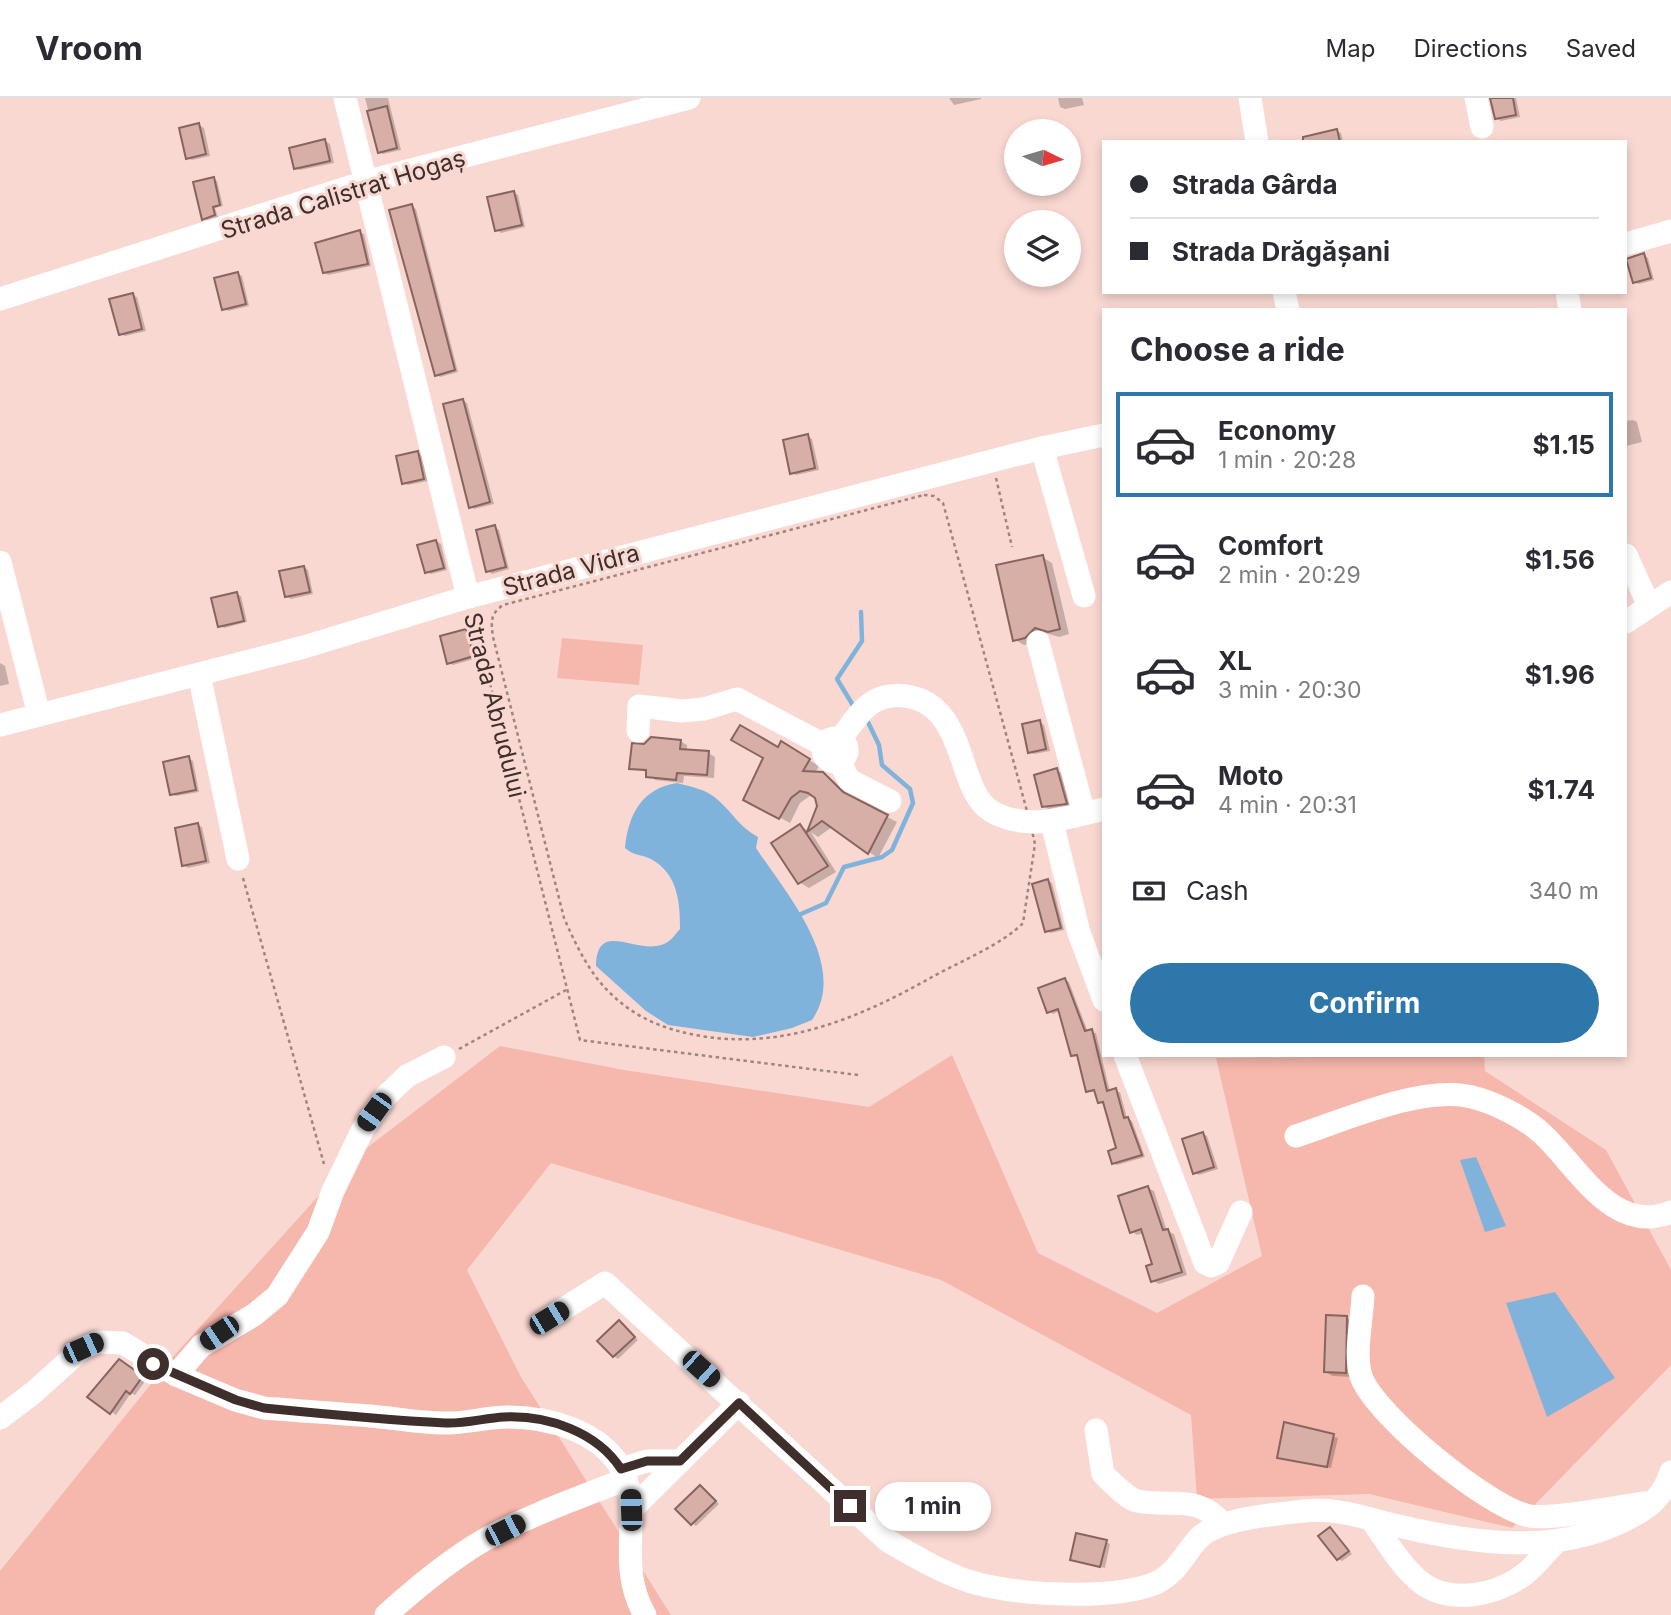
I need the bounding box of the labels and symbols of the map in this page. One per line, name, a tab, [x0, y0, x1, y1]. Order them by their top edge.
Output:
north arrow	[1004, 119, 1082, 196]
street label: Strada Calistrat Hogaș	[217, 143, 469, 245]
street label: Strada Vidra	[500, 538, 642, 602]
street label: Strada Abrudului	[458, 609, 532, 801]
car	[354, 1089, 395, 1135]
car	[526, 1298, 573, 1338]
car	[196, 1313, 243, 1353]
car	[60, 1330, 107, 1366]
car	[679, 1347, 724, 1391]
route start	[137, 1348, 169, 1380]
callout: 1 min	[874, 1482, 990, 1530]
car	[620, 1489, 643, 1531]
route end	[834, 1490, 866, 1522]
car	[482, 1511, 529, 1549]

